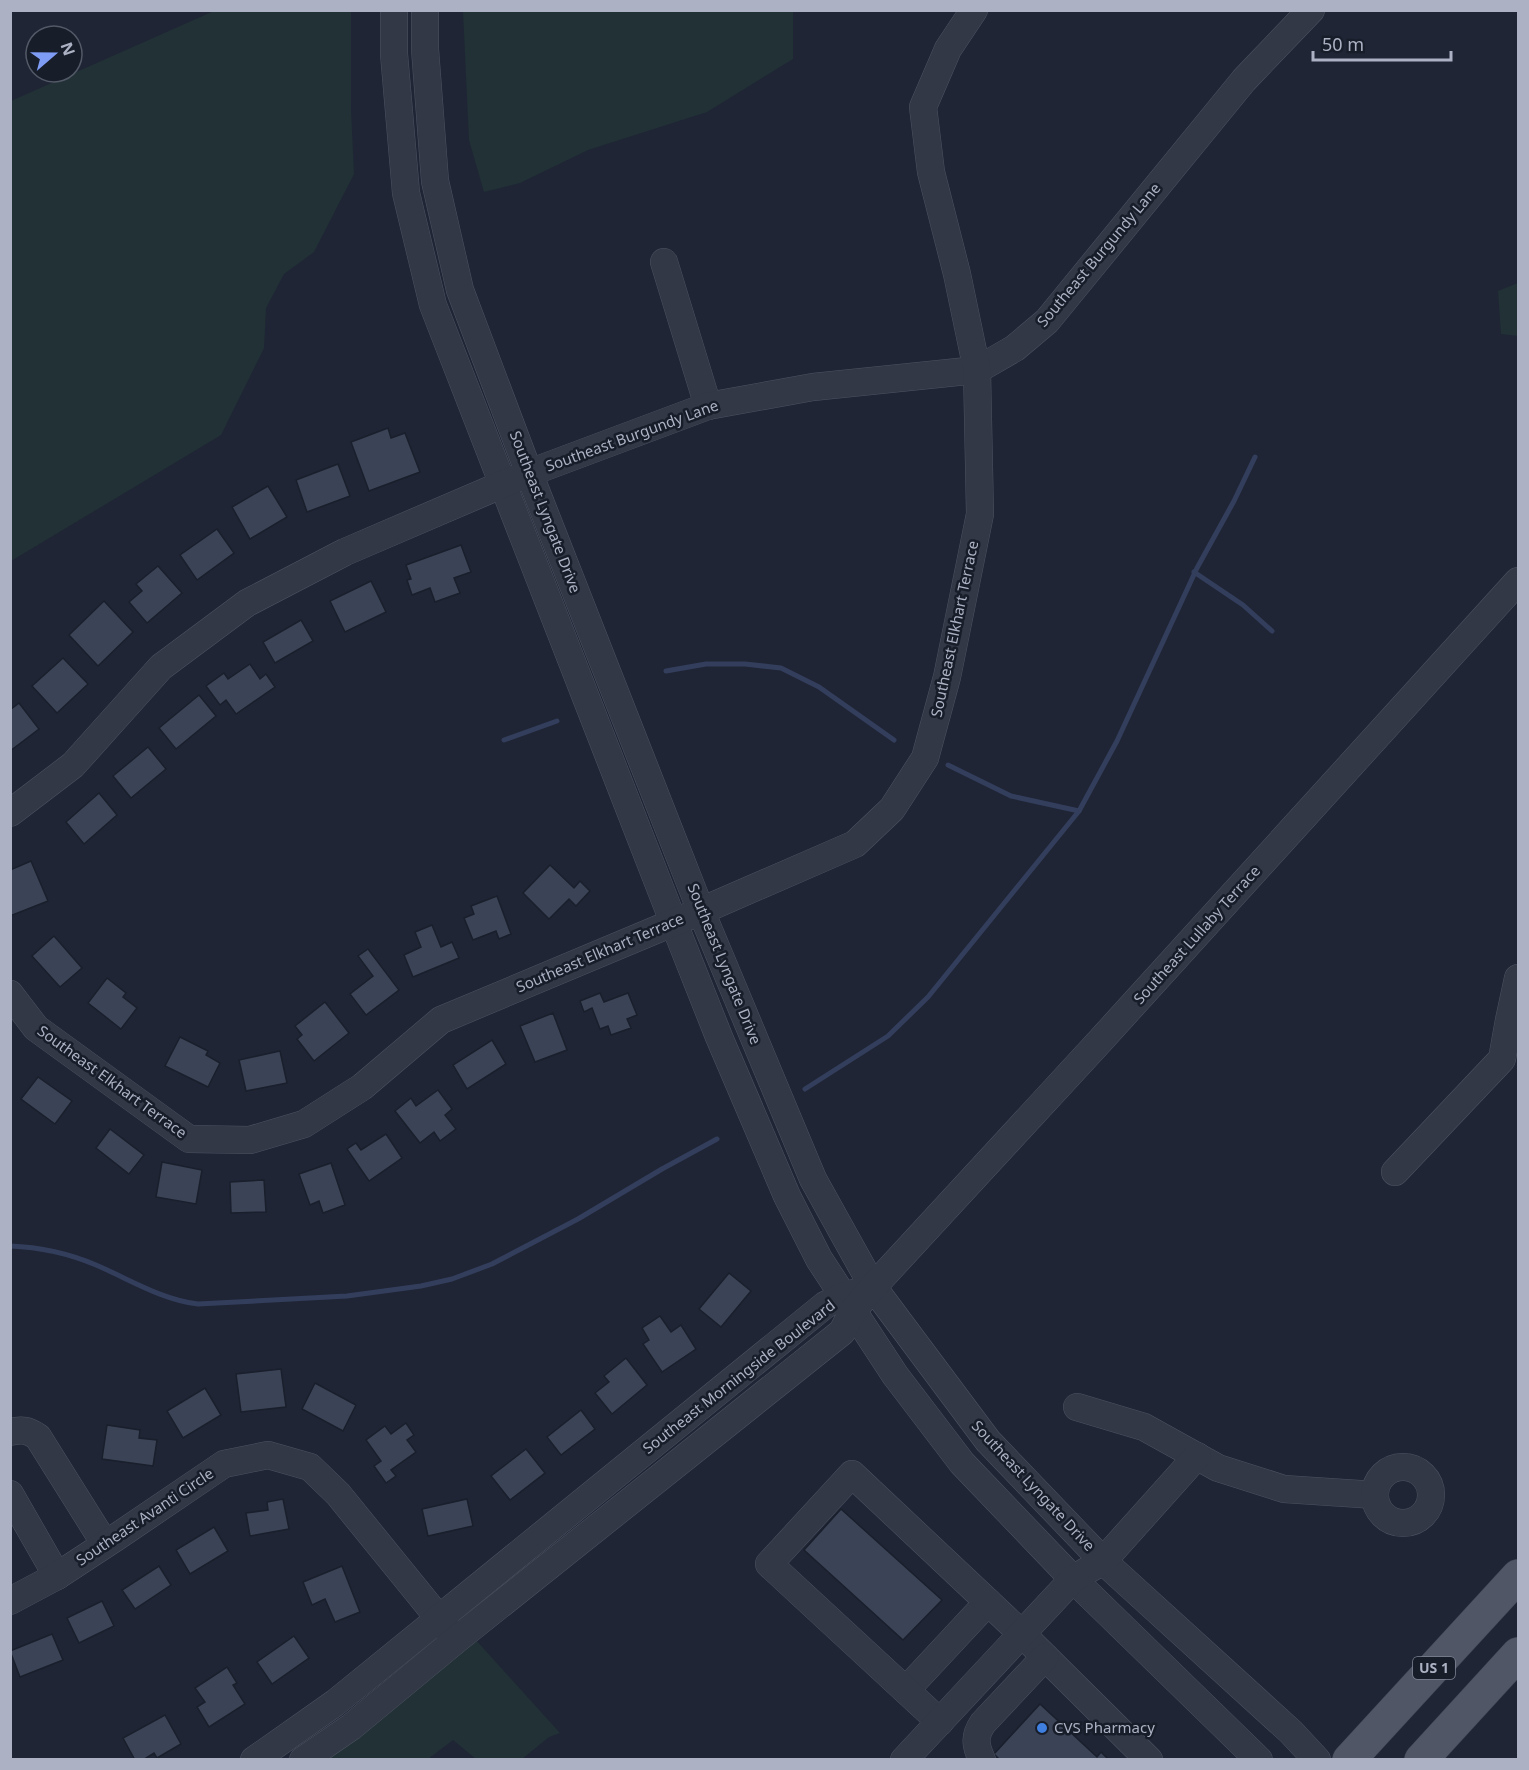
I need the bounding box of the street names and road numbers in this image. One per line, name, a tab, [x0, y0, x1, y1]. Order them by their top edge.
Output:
street label: Southeast Burgundy Lane	[1032, 178, 1164, 331]
street label: Southeast Burgundy Lane	[543, 394, 721, 476]
street label: Southeast Lyngate Drive	[506, 428, 586, 595]
street label: Southeast Elkhart Terrace	[926, 539, 983, 719]
street label: Southeast Lullaby Terrace	[1128, 861, 1264, 1008]
street label: Southeast Lyngate Drive	[683, 880, 766, 1047]
street label: Southeast Elkhart Terrace	[513, 908, 686, 996]
street label: Southeast Elkhart Terrace	[34, 1020, 191, 1142]
street label: Southeast Morningside Boulevard	[638, 1295, 839, 1458]
street label: Southeast Lyngate Drive	[968, 1416, 1100, 1555]
street label: Southeast Avanti Circle	[72, 1463, 217, 1570]
road number: US 1	[1413, 1657, 1455, 1679]

